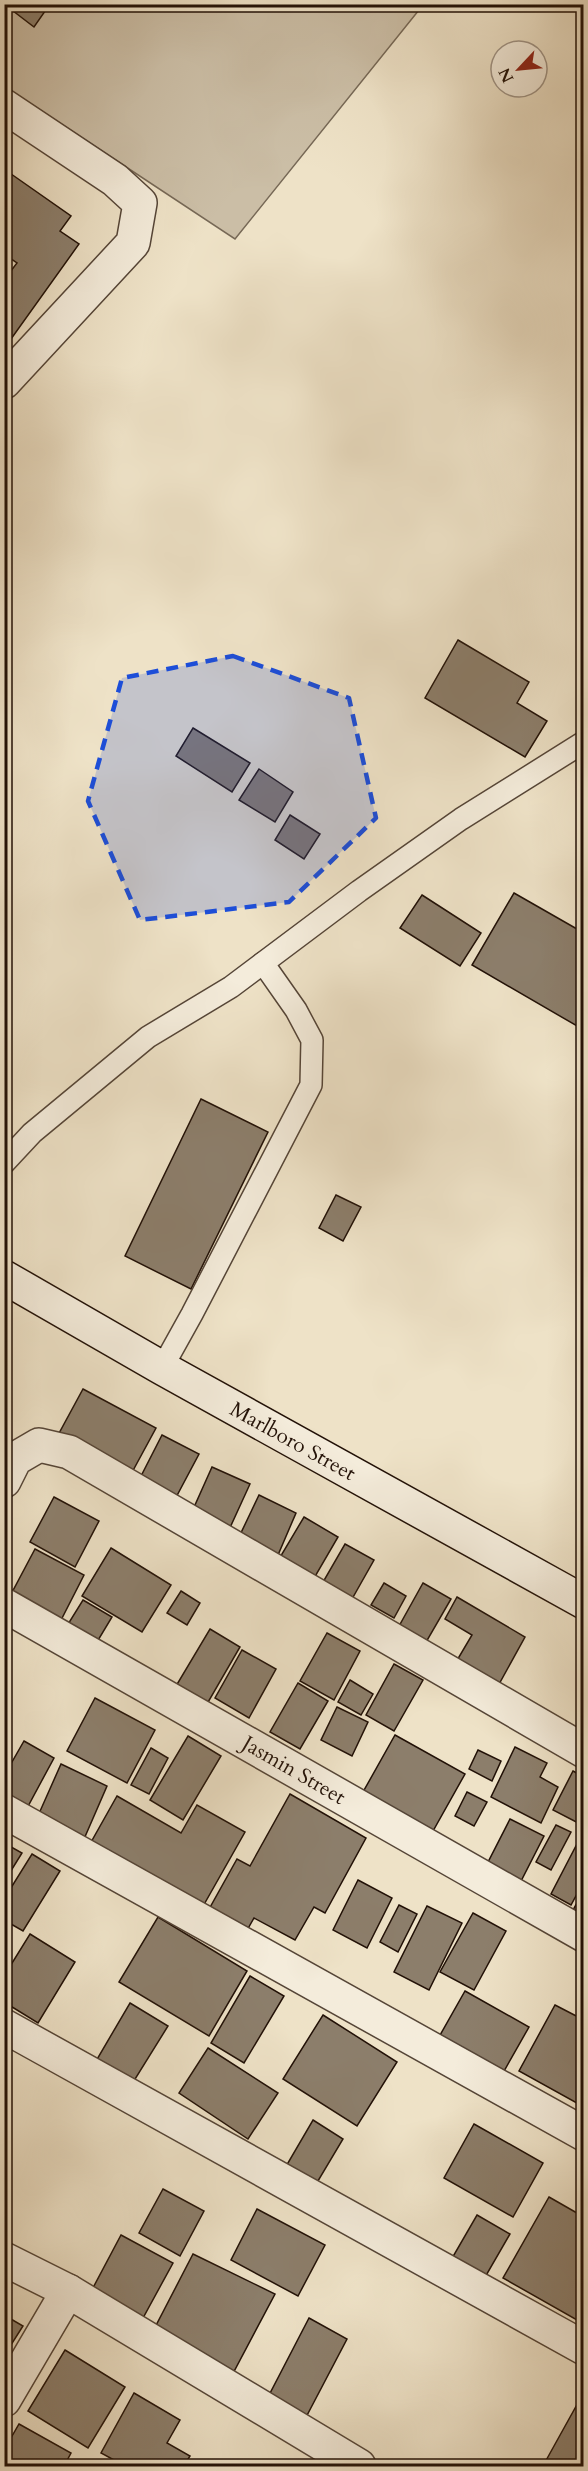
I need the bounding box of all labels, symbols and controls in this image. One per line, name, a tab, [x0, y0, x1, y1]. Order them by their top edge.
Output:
north arrow	[489, 39, 549, 99]
text: N	[493, 64, 519, 86]
street label: Marlboro Street	[225, 1395, 361, 1488]
street label: Jasmin Street	[234, 1728, 351, 1812]

